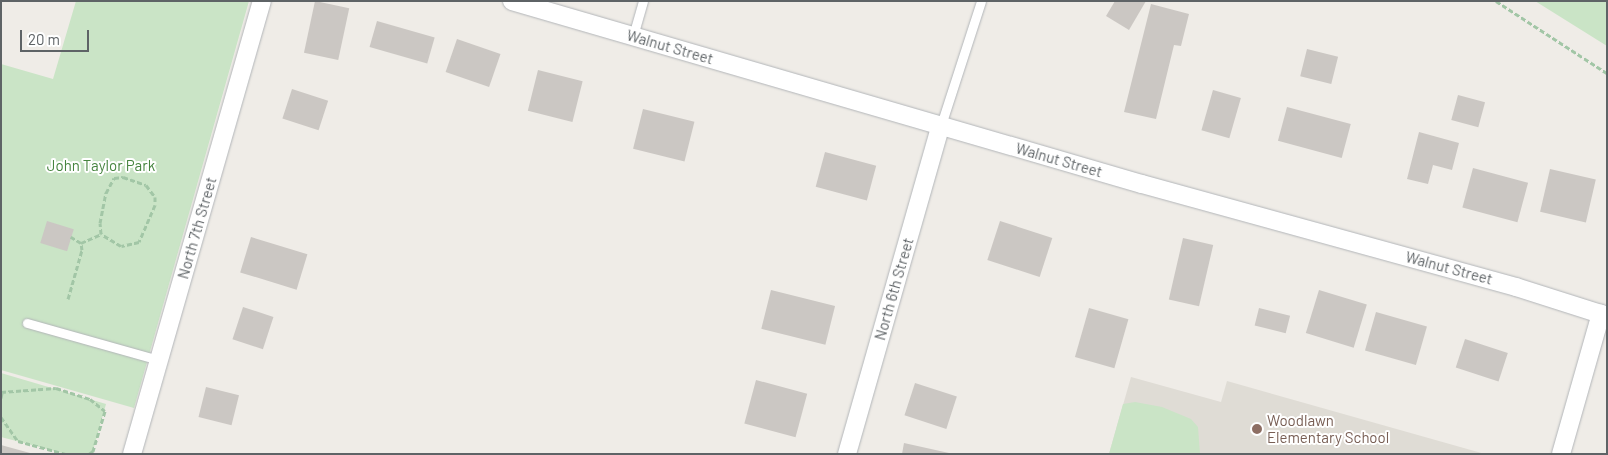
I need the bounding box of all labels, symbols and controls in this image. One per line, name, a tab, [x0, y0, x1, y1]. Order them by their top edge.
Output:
scale bar	[22, 20, 91, 52]
street label: Walnut Street	[625, 26, 715, 68]
text: 20 m	[28, 30, 60, 48]
street label: Walnut Street	[1014, 139, 1104, 181]
park label: John Taylor Park	[47, 157, 155, 175]
street label: North 7th Street	[174, 175, 220, 281]
street label: North 6th Street	[871, 236, 917, 342]
street label: Walnut Street	[1404, 248, 1494, 288]
place label: Woodlawn Elementary School	[1267, 411, 1389, 446]
marker: Woodlawn Elementary School	[1251, 423, 1263, 435]

